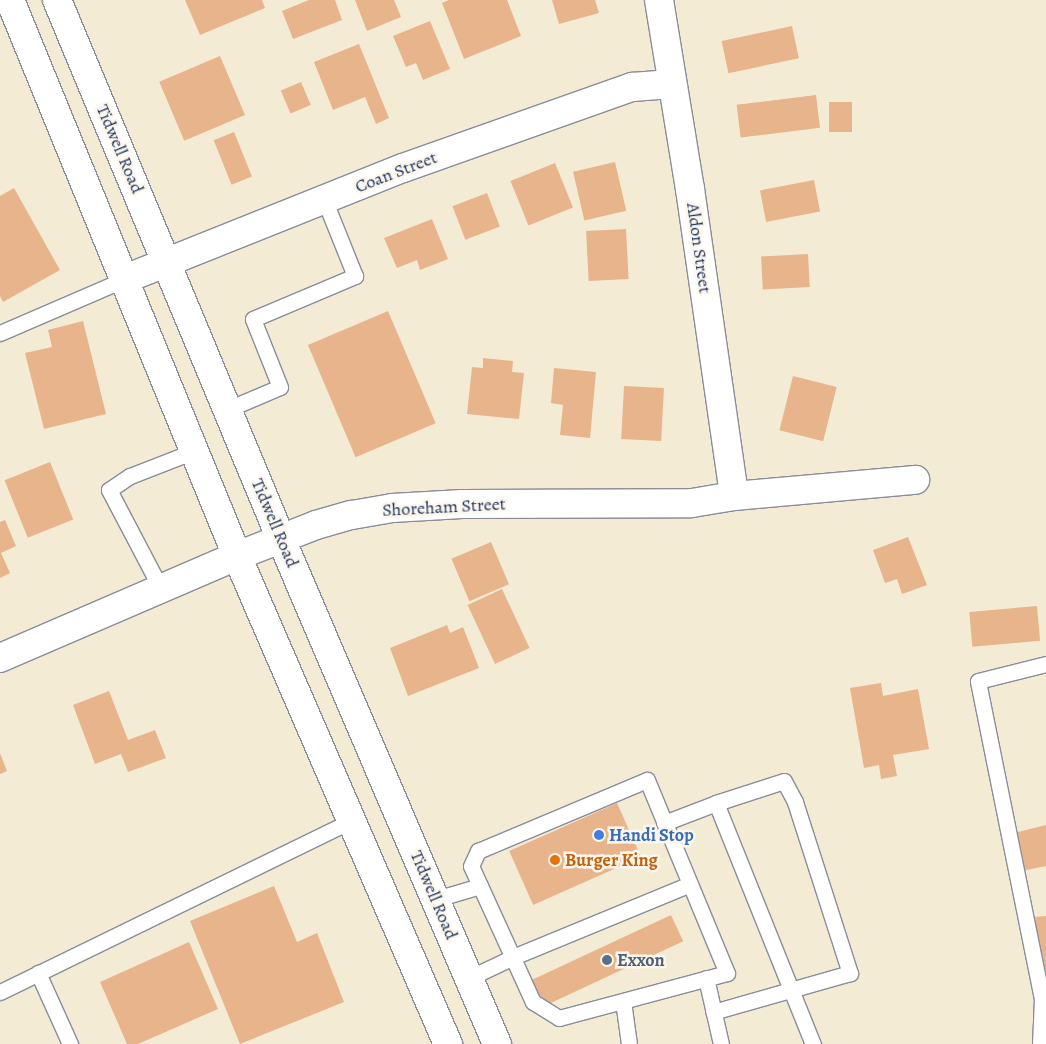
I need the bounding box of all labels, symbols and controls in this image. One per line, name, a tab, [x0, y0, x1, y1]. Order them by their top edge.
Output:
street label: Tidwell Road	[92, 101, 148, 197]
street label: Coan Street	[352, 147, 440, 197]
street label: Aldon Street	[682, 202, 716, 294]
street label: Tidwell Road	[247, 475, 303, 571]
street label: Shoreham Street	[382, 493, 506, 521]
place label: Handi Stop	[609, 824, 694, 846]
marker: Handi Stop	[593, 829, 605, 841]
street label: Tidwell Road	[406, 847, 462, 943]
place label: Burger King	[565, 849, 658, 871]
marker: Burger King	[549, 854, 561, 866]
place label: Exxon	[617, 949, 665, 971]
marker: Exxon	[601, 954, 613, 966]

